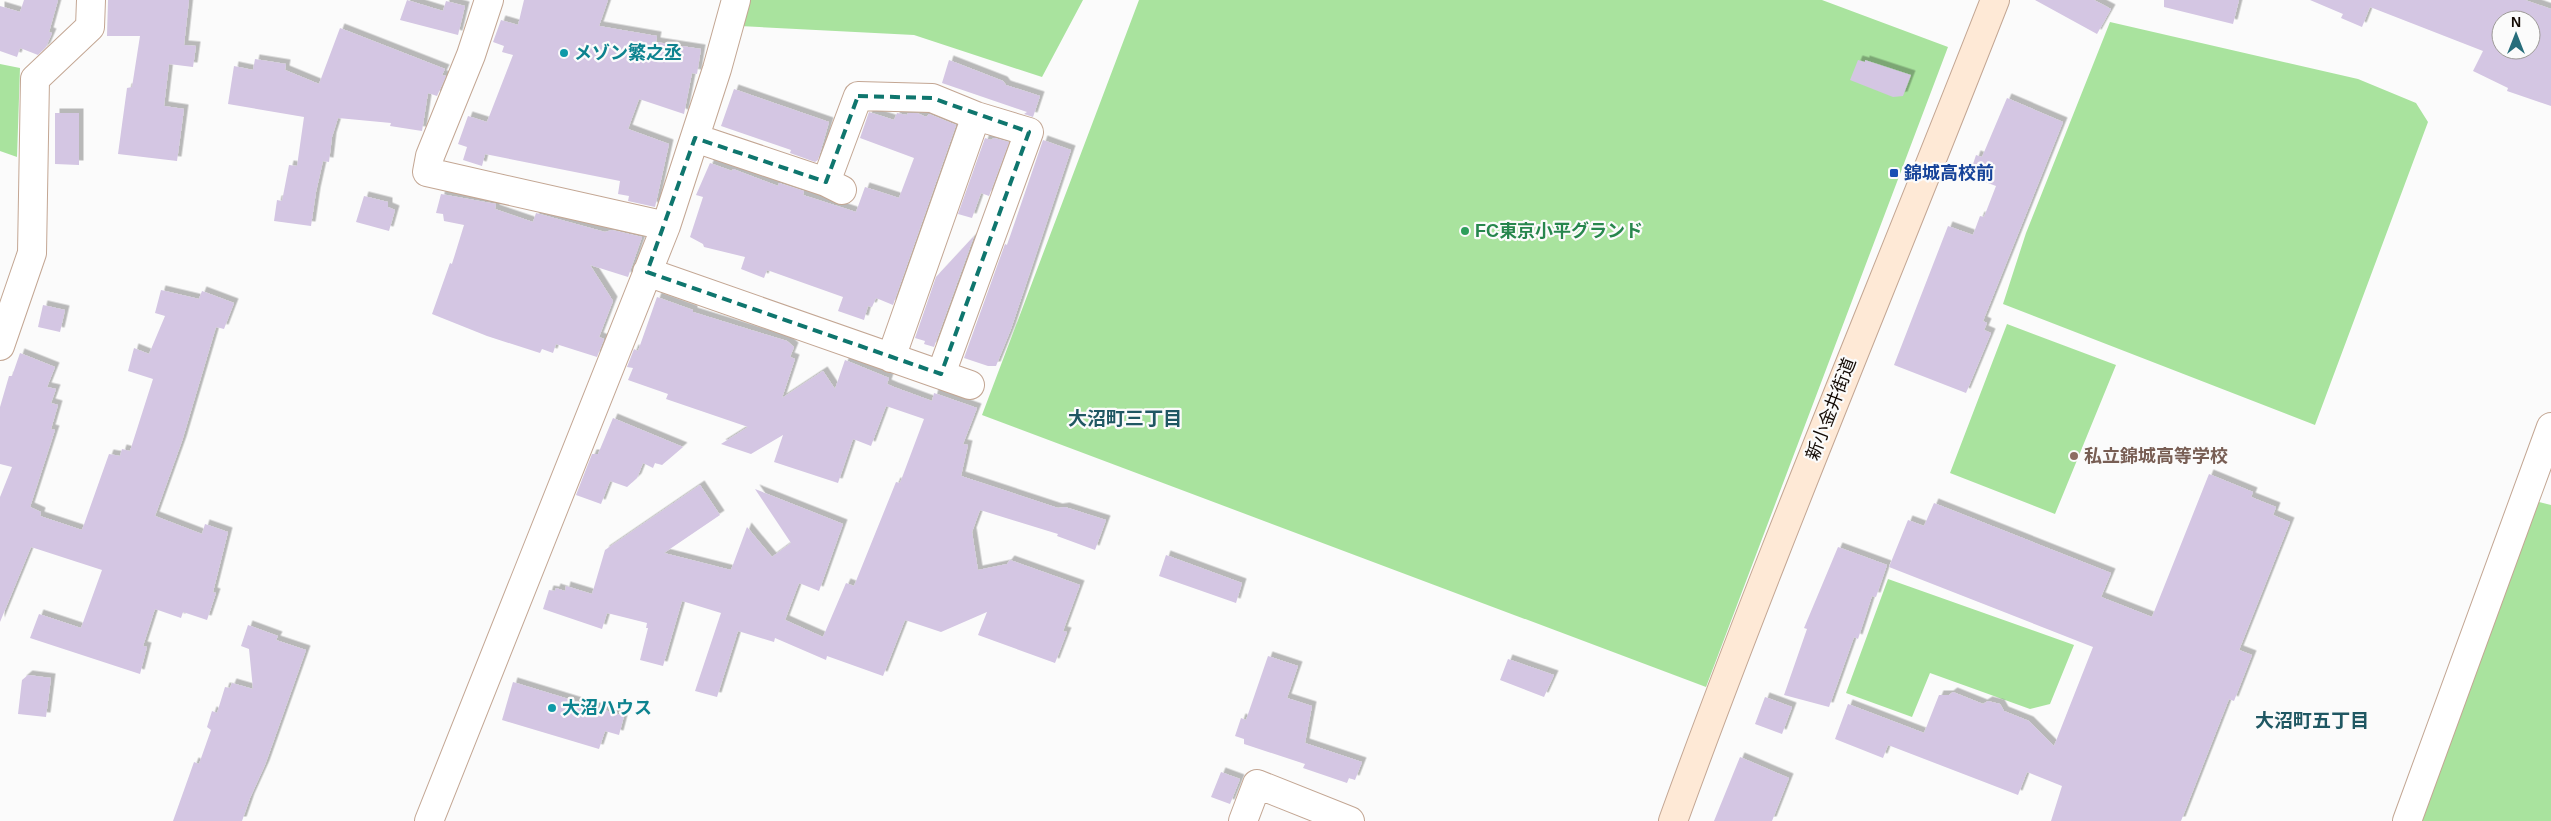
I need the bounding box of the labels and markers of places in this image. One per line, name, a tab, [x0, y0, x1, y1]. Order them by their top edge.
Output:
place label: メゾン繁之丞	[574, 42, 682, 63]
marker: メゾン繁之丞	[558, 47, 570, 59]
place label: 錦城高校前	[1904, 163, 1994, 183]
marker: 錦城高校前	[1888, 167, 1900, 179]
place label: FC東京小平グランド	[1475, 221, 1643, 241]
marker: FC東京小平グランド	[1459, 225, 1471, 237]
place label: 私立錦城高等学校	[2084, 446, 2228, 466]
marker: 私立錦城高等学校	[2068, 450, 2080, 462]
place label: 大沼ハウス	[562, 698, 652, 718]
marker: 大沼ハウス	[546, 702, 558, 714]

